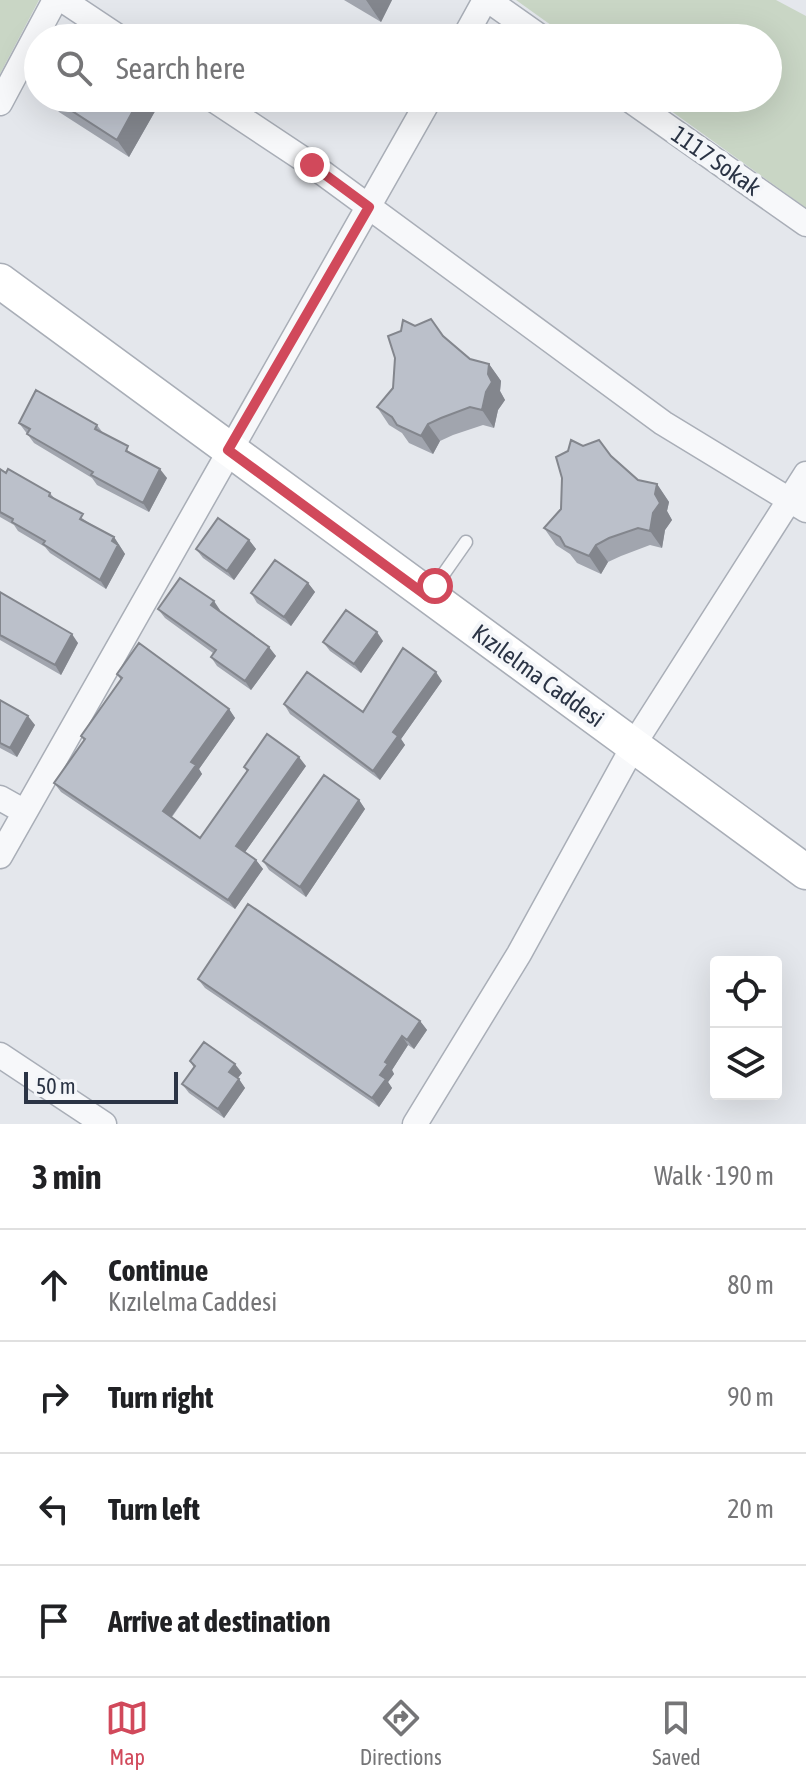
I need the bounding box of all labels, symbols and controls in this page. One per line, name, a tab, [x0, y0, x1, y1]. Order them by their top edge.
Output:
search box	[24, 24, 782, 112]
icon: search	[52, 46, 96, 90]
text: Search here	[116, 51, 245, 85]
street label: 1117 Sokak	[667, 120, 766, 201]
route end	[294, 147, 330, 183]
route start	[417, 568, 453, 604]
street label: Kızılelma Caddesi	[467, 619, 609, 732]
map controls	[710, 956, 782, 1100]
button: locate	[710, 956, 782, 1028]
button: layers	[710, 1028, 782, 1100]
scale bar	[24, 1068, 178, 1104]
text: 50 m	[36, 1073, 76, 1099]
text: 3 min	[32, 1157, 101, 1196]
text: Walk · 190 m	[654, 1161, 774, 1191]
text: Continue	[108, 1253, 208, 1287]
icon: ahead	[32, 1263, 76, 1307]
text: 80 m	[727, 1270, 774, 1300]
text: Kızılelma Caddesi	[108, 1287, 277, 1317]
icon: right	[32, 1375, 76, 1419]
text: Turn right	[108, 1380, 214, 1414]
text: 90 m	[727, 1382, 774, 1412]
icon: left	[32, 1487, 76, 1531]
text: Turn left	[108, 1492, 200, 1526]
text: 20 m	[727, 1494, 774, 1524]
icon: arrive	[32, 1599, 76, 1643]
text: Arrive at destination	[108, 1604, 330, 1638]
tab: Map	[105, 1696, 149, 1770]
tab: Directions	[360, 1696, 442, 1770]
tab: Saved	[652, 1696, 701, 1770]

